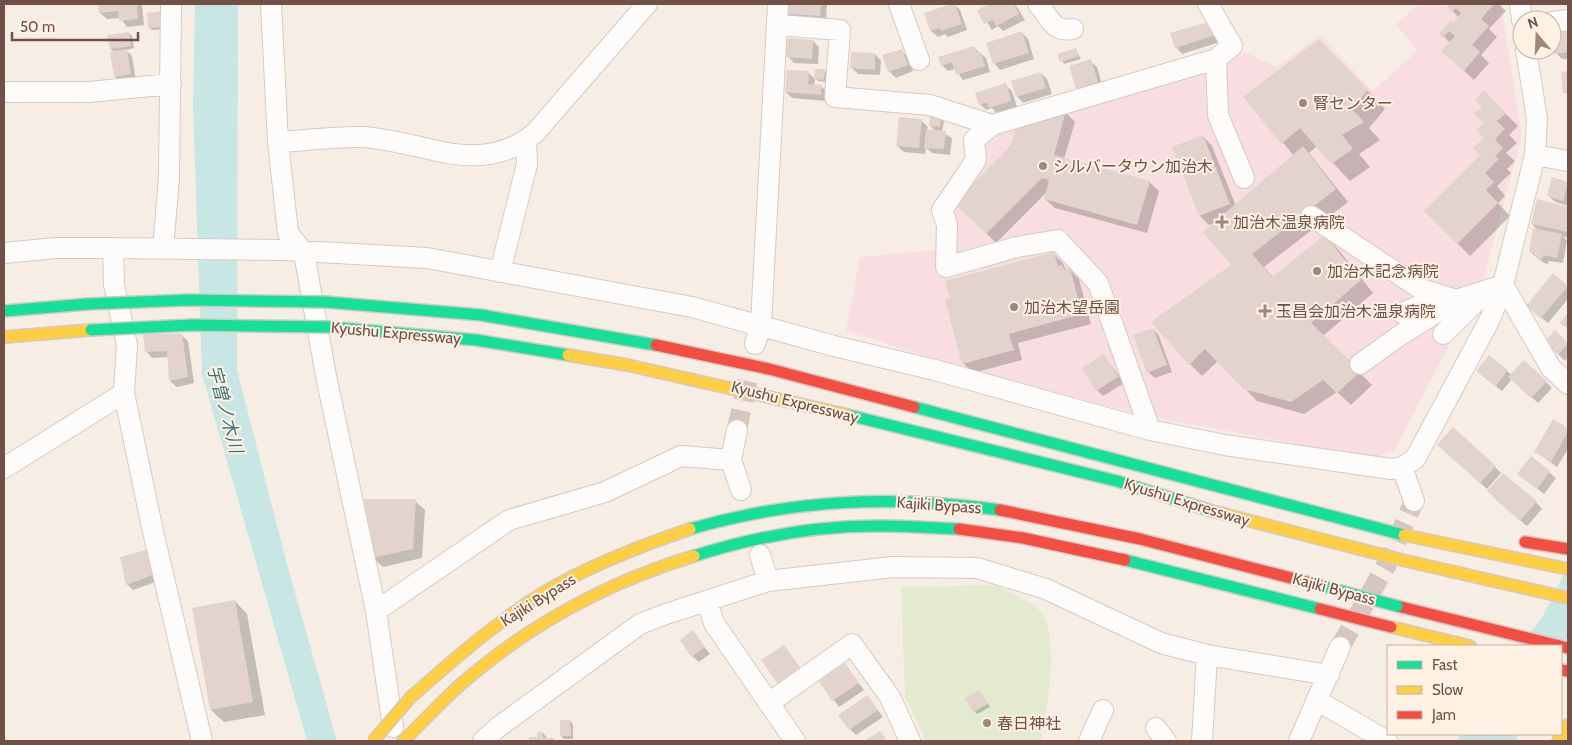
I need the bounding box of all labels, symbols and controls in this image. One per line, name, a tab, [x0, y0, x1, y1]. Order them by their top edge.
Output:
scale bar	[12, 10, 139, 42]
north arrow	[1512, 10, 1562, 60]
text: N	[1525, 13, 1540, 33]
text: 50 m	[20, 18, 55, 36]
place label: 腎センター	[1313, 94, 1393, 113]
marker: 腎センター	[1297, 97, 1309, 109]
place label: シルバータウン加治木	[1053, 157, 1213, 176]
marker: シルバータウン加治木	[1037, 160, 1049, 172]
place label: 加治木温泉病院	[1233, 213, 1345, 232]
marker: 加治木温泉病院	[1215, 215, 1229, 229]
place label: 加治木記念病院	[1327, 262, 1439, 281]
marker: 加治木記念病院	[1311, 265, 1323, 277]
place label: 加治木望岳園	[1024, 298, 1120, 317]
marker: 加治木望岳園	[1008, 301, 1020, 313]
place label: 玉昌会加治木温泉病院	[1276, 302, 1436, 321]
marker: 玉昌会加治木温泉病院	[1258, 304, 1272, 318]
street label: Kyushu Expressway	[330, 318, 462, 348]
water label: 宇曽ノ木川	[203, 363, 248, 457]
street label: Kyushu Expressway	[729, 377, 861, 427]
street label: Kyushu Expressway	[1122, 474, 1252, 530]
street label: Kajiki Bypass	[896, 493, 982, 517]
street label: Kajiki Bypass	[497, 569, 579, 631]
street label: Kajiki Bypass	[1291, 569, 1378, 609]
legend	[1387, 645, 1562, 735]
text: Fast	[1432, 656, 1457, 674]
text: Slow	[1432, 681, 1463, 699]
text: Jam	[1431, 706, 1456, 724]
place label: 春日神社	[997, 714, 1061, 733]
marker: 春日神社	[981, 717, 993, 729]

